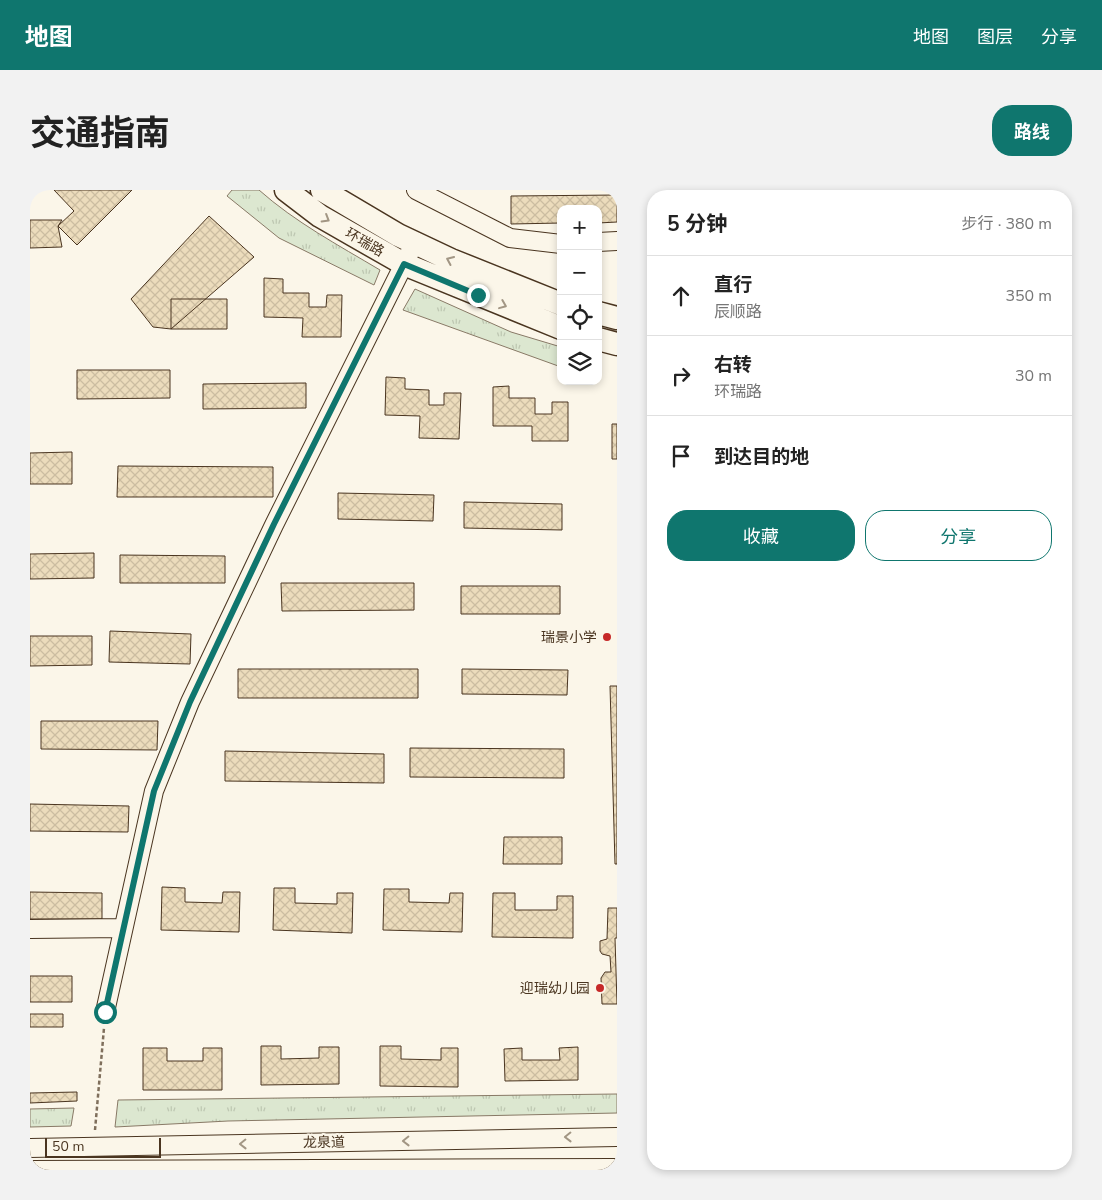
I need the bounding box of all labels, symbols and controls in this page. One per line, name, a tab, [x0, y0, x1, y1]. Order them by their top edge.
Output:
text: 地图	[25, 21, 73, 53]
text: 地图	[913, 25, 949, 49]
text: 图层	[977, 25, 1013, 49]
text: 分享	[1041, 25, 1077, 49]
button: 路线	[992, 105, 1072, 156]
text: 交通指南	[30, 110, 170, 157]
map controls	[557, 205, 602, 385]
button: +	[557, 205, 602, 250]
text: 5 分钟	[667, 210, 727, 238]
one-way arrow	[320, 212, 329, 222]
text: 步行 · 380 m	[962, 213, 1052, 235]
street label: 环瑞路	[342, 224, 388, 261]
button: −	[557, 250, 602, 295]
one-way arrow	[446, 255, 455, 266]
text: 直行	[714, 272, 752, 298]
icon: ahead	[667, 282, 695, 310]
route end	[467, 284, 490, 307]
text: 350 m	[1005, 285, 1052, 307]
button: locate	[557, 295, 602, 340]
one-way arrow	[498, 298, 507, 309]
text: 辰顺路	[714, 301, 762, 323]
button: layers	[557, 340, 602, 385]
text: 右转	[714, 352, 752, 378]
icon: right	[667, 362, 695, 390]
text: 30 m	[1015, 365, 1052, 387]
text: 环瑞路	[714, 381, 762, 403]
icon: arrive	[667, 442, 695, 470]
text: 到达目的地	[714, 444, 809, 470]
button: 收藏	[667, 510, 855, 561]
button: 分享	[865, 510, 1052, 561]
place label: 瑞景小学	[541, 628, 597, 647]
marker: 瑞景小学	[601, 631, 613, 643]
place label: 迎瑞幼儿园	[520, 979, 590, 998]
marker: 迎瑞幼儿园	[594, 982, 606, 994]
route start	[94, 1001, 117, 1024]
one-way arrow	[564, 1132, 572, 1143]
street label: 龙泉道	[303, 1133, 345, 1152]
scale bar	[45, 1135, 161, 1158]
one-way arrow	[402, 1135, 410, 1146]
text: 50 m	[52, 1137, 84, 1156]
one-way arrow	[239, 1138, 247, 1149]

